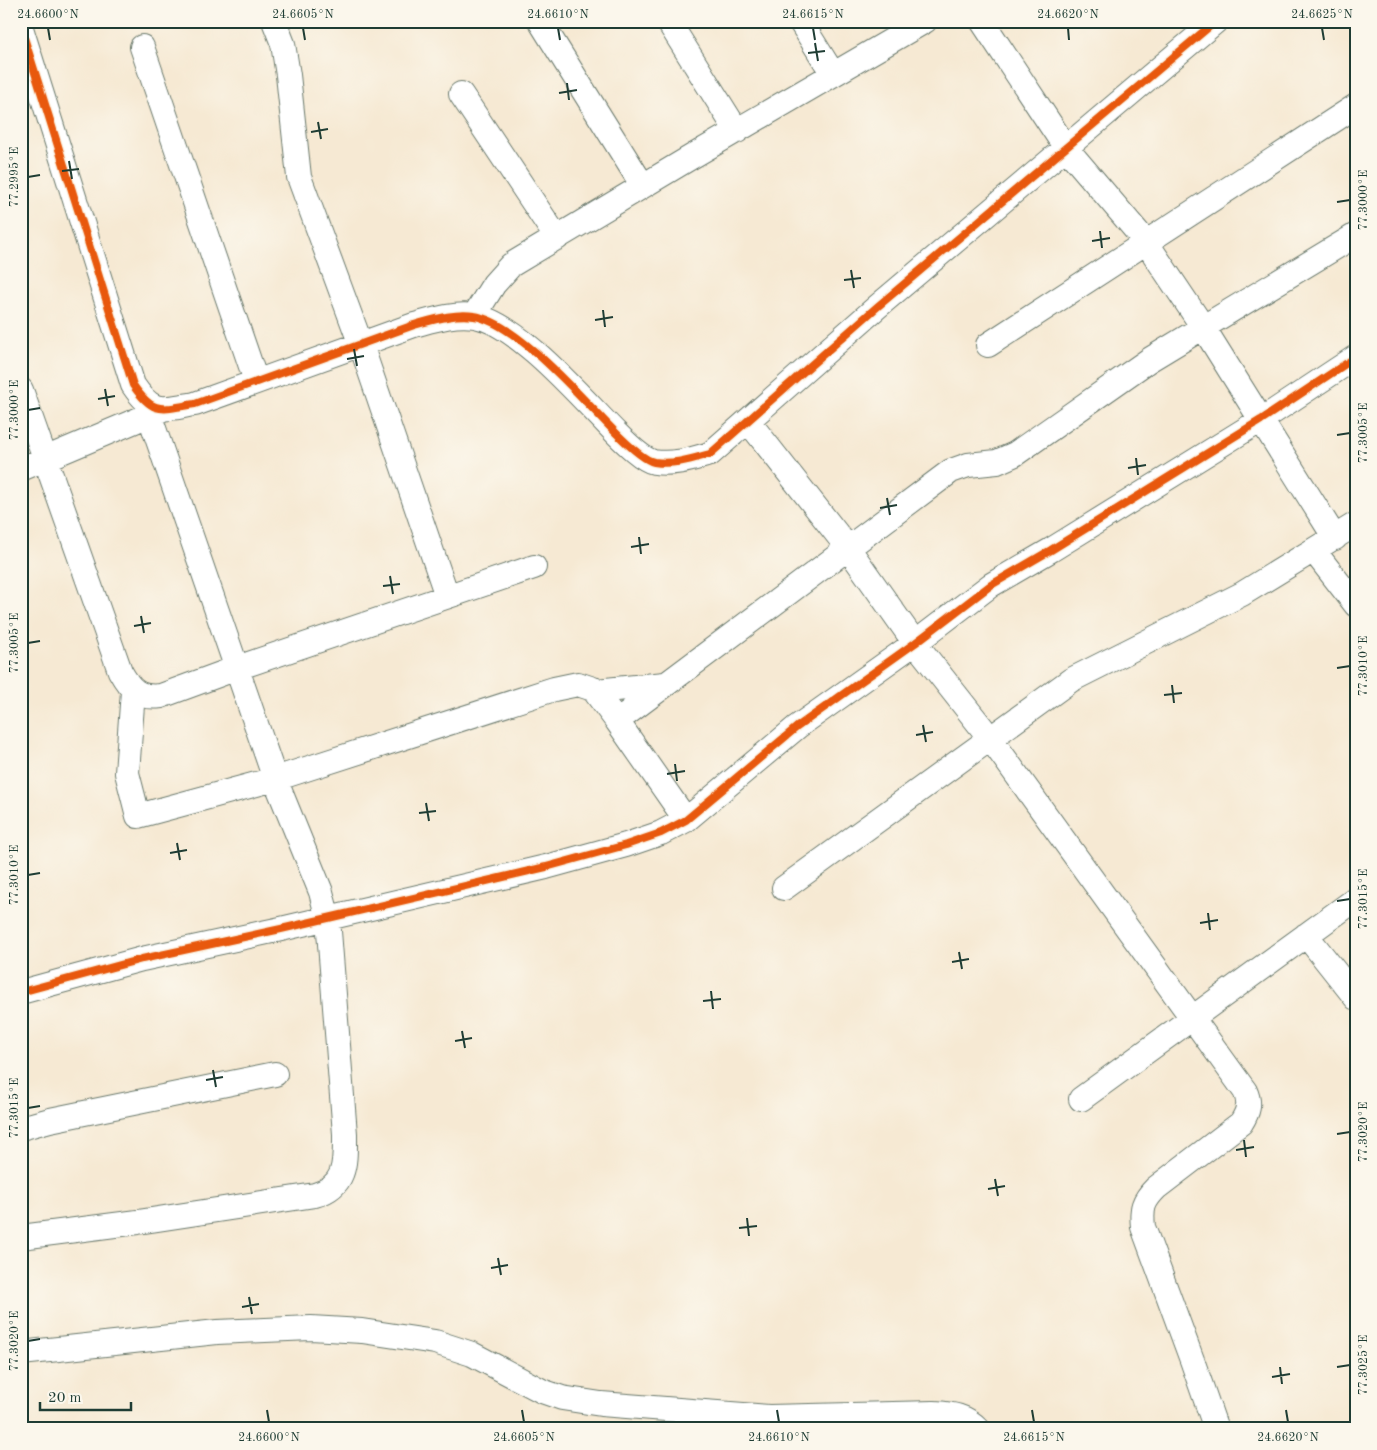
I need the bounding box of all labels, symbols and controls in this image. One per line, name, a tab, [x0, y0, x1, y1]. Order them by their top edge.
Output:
text: 24.6605°N	[272, 8, 334, 21]
text: 24.6615°N	[782, 8, 844, 21]
text: 24.6625°N	[1291, 8, 1353, 21]
text: 24.6600°N	[17, 9, 79, 21]
text: 24.6610°N	[527, 9, 589, 21]
text: 24.6620°N	[1037, 9, 1099, 21]
text: 77.2995°E	[8, 147, 21, 207]
text: 77.3000°E	[1358, 170, 1370, 230]
text: 77.3000°E	[9, 380, 21, 440]
text: 77.3005°E	[1357, 403, 1370, 463]
text: 77.3005°E	[8, 613, 21, 673]
text: 77.3010°E	[1358, 636, 1370, 696]
text: 77.3010°E	[9, 845, 21, 905]
text: 77.3015°E	[1357, 869, 1370, 929]
text: 77.3015°E	[8, 1078, 21, 1138]
text: 77.3020°E	[1358, 1102, 1370, 1162]
text: 77.3020°E	[9, 1311, 21, 1371]
text: 77.3025°E	[1357, 1335, 1370, 1395]
scale bar	[40, 1380, 131, 1412]
text: 20 m	[48, 1391, 82, 1406]
text: 24.6605°N	[493, 1431, 555, 1444]
text: 24.6615°N	[1003, 1431, 1065, 1444]
text: 24.6600°N	[238, 1432, 300, 1444]
text: 24.6610°N	[748, 1432, 810, 1444]
text: 24.6620°N	[1257, 1432, 1319, 1444]

